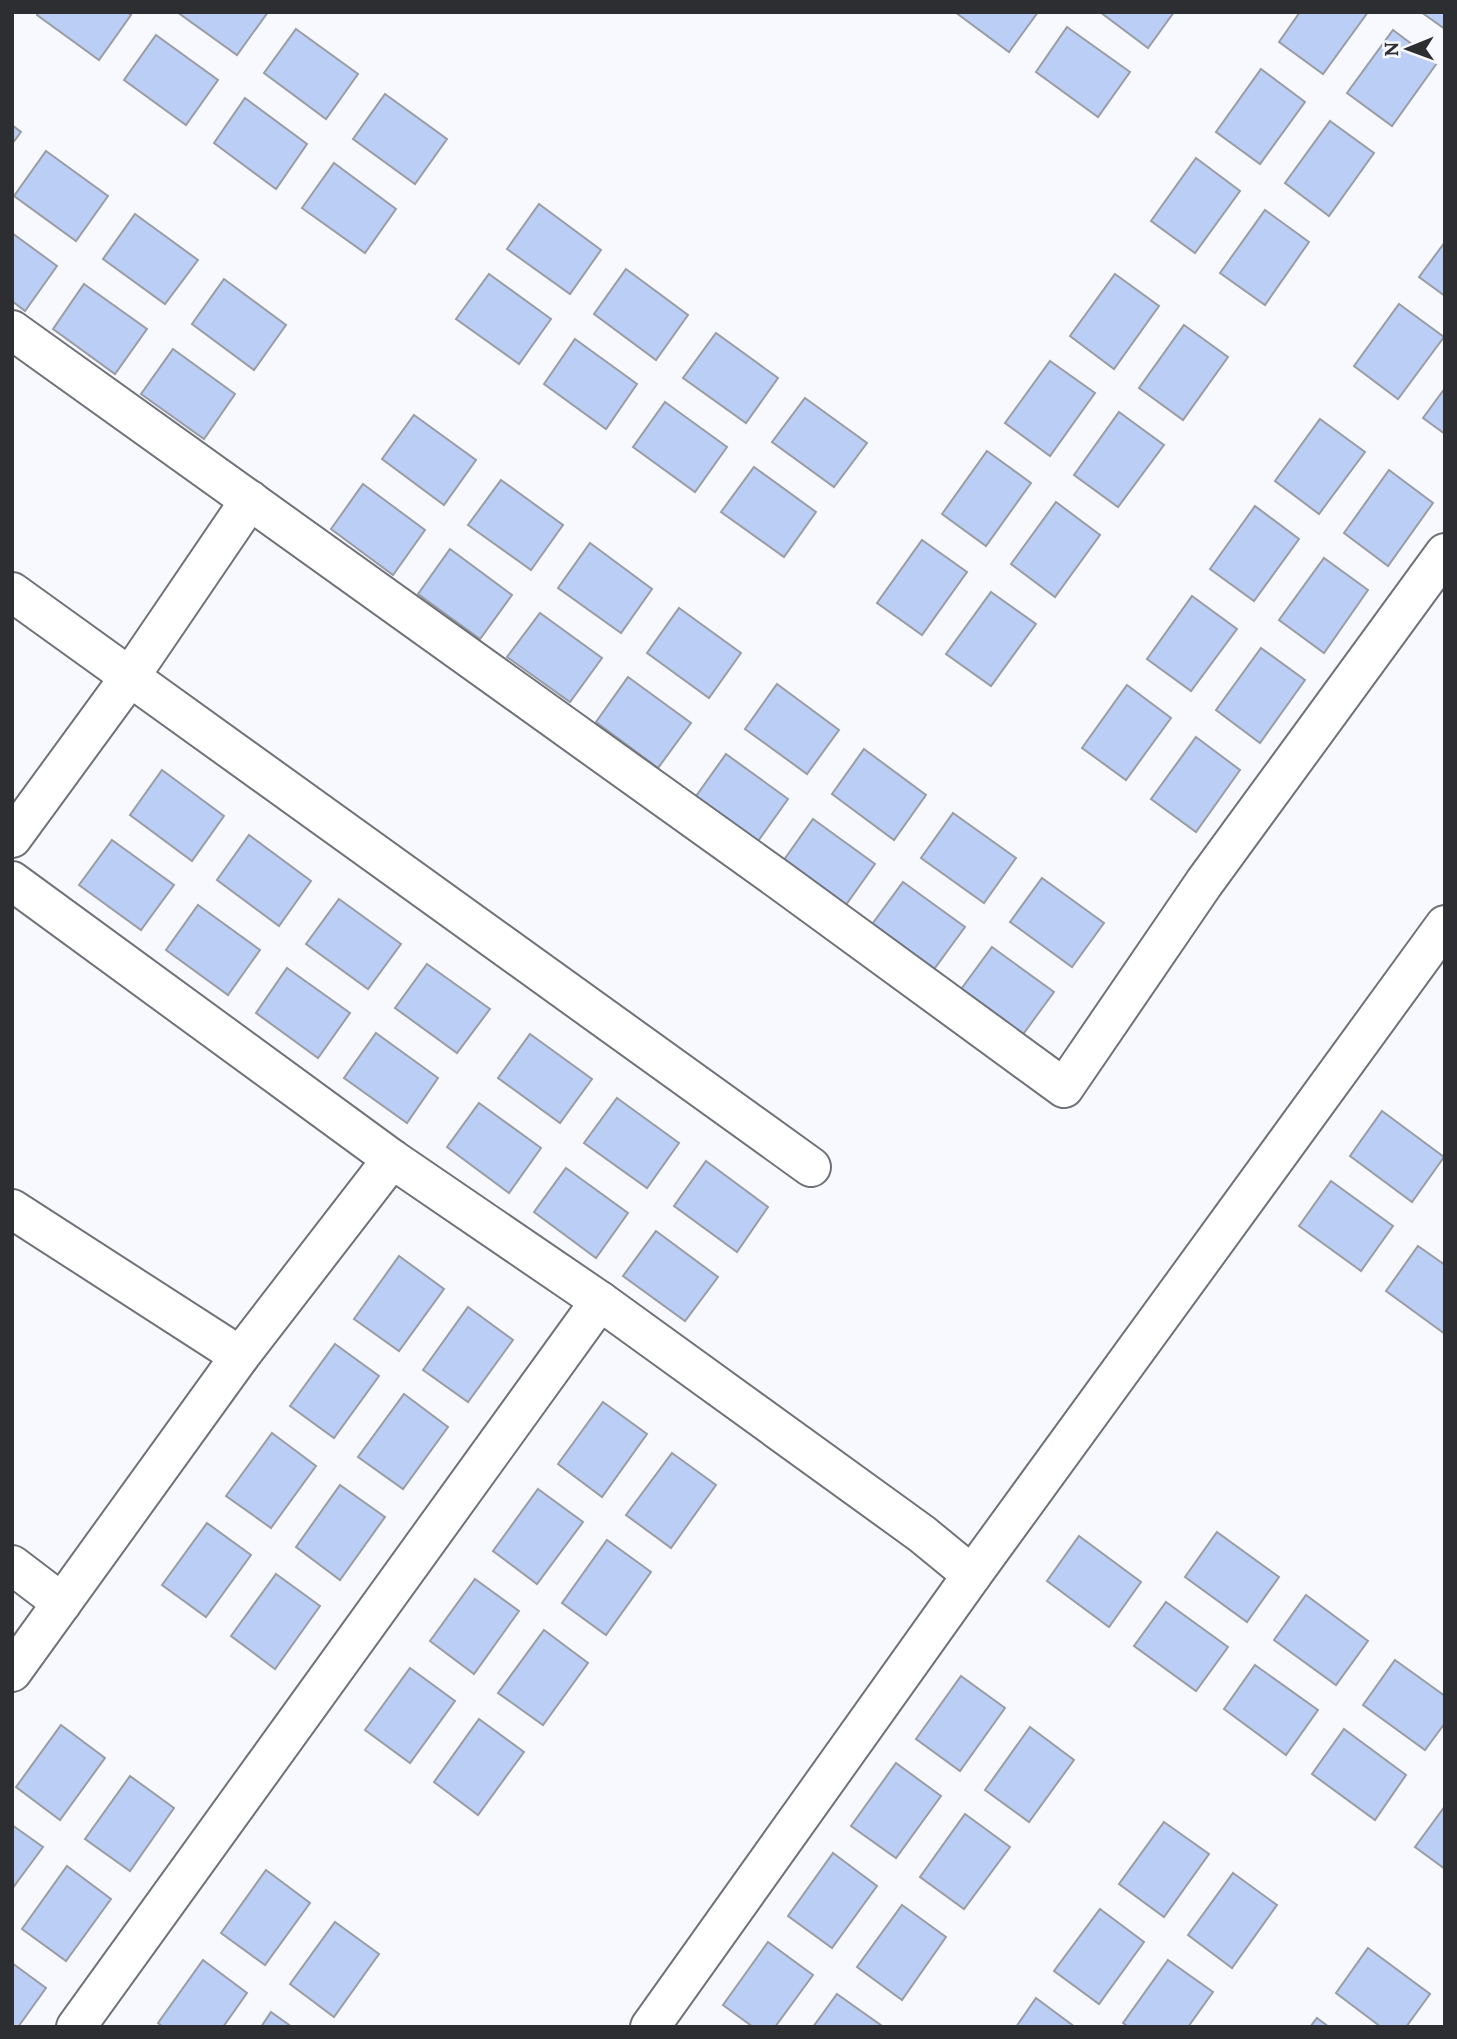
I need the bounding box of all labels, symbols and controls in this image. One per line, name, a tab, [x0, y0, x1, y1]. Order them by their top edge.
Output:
north arrow	[1373, 14, 1443, 84]
text: N	[1379, 41, 1403, 57]

